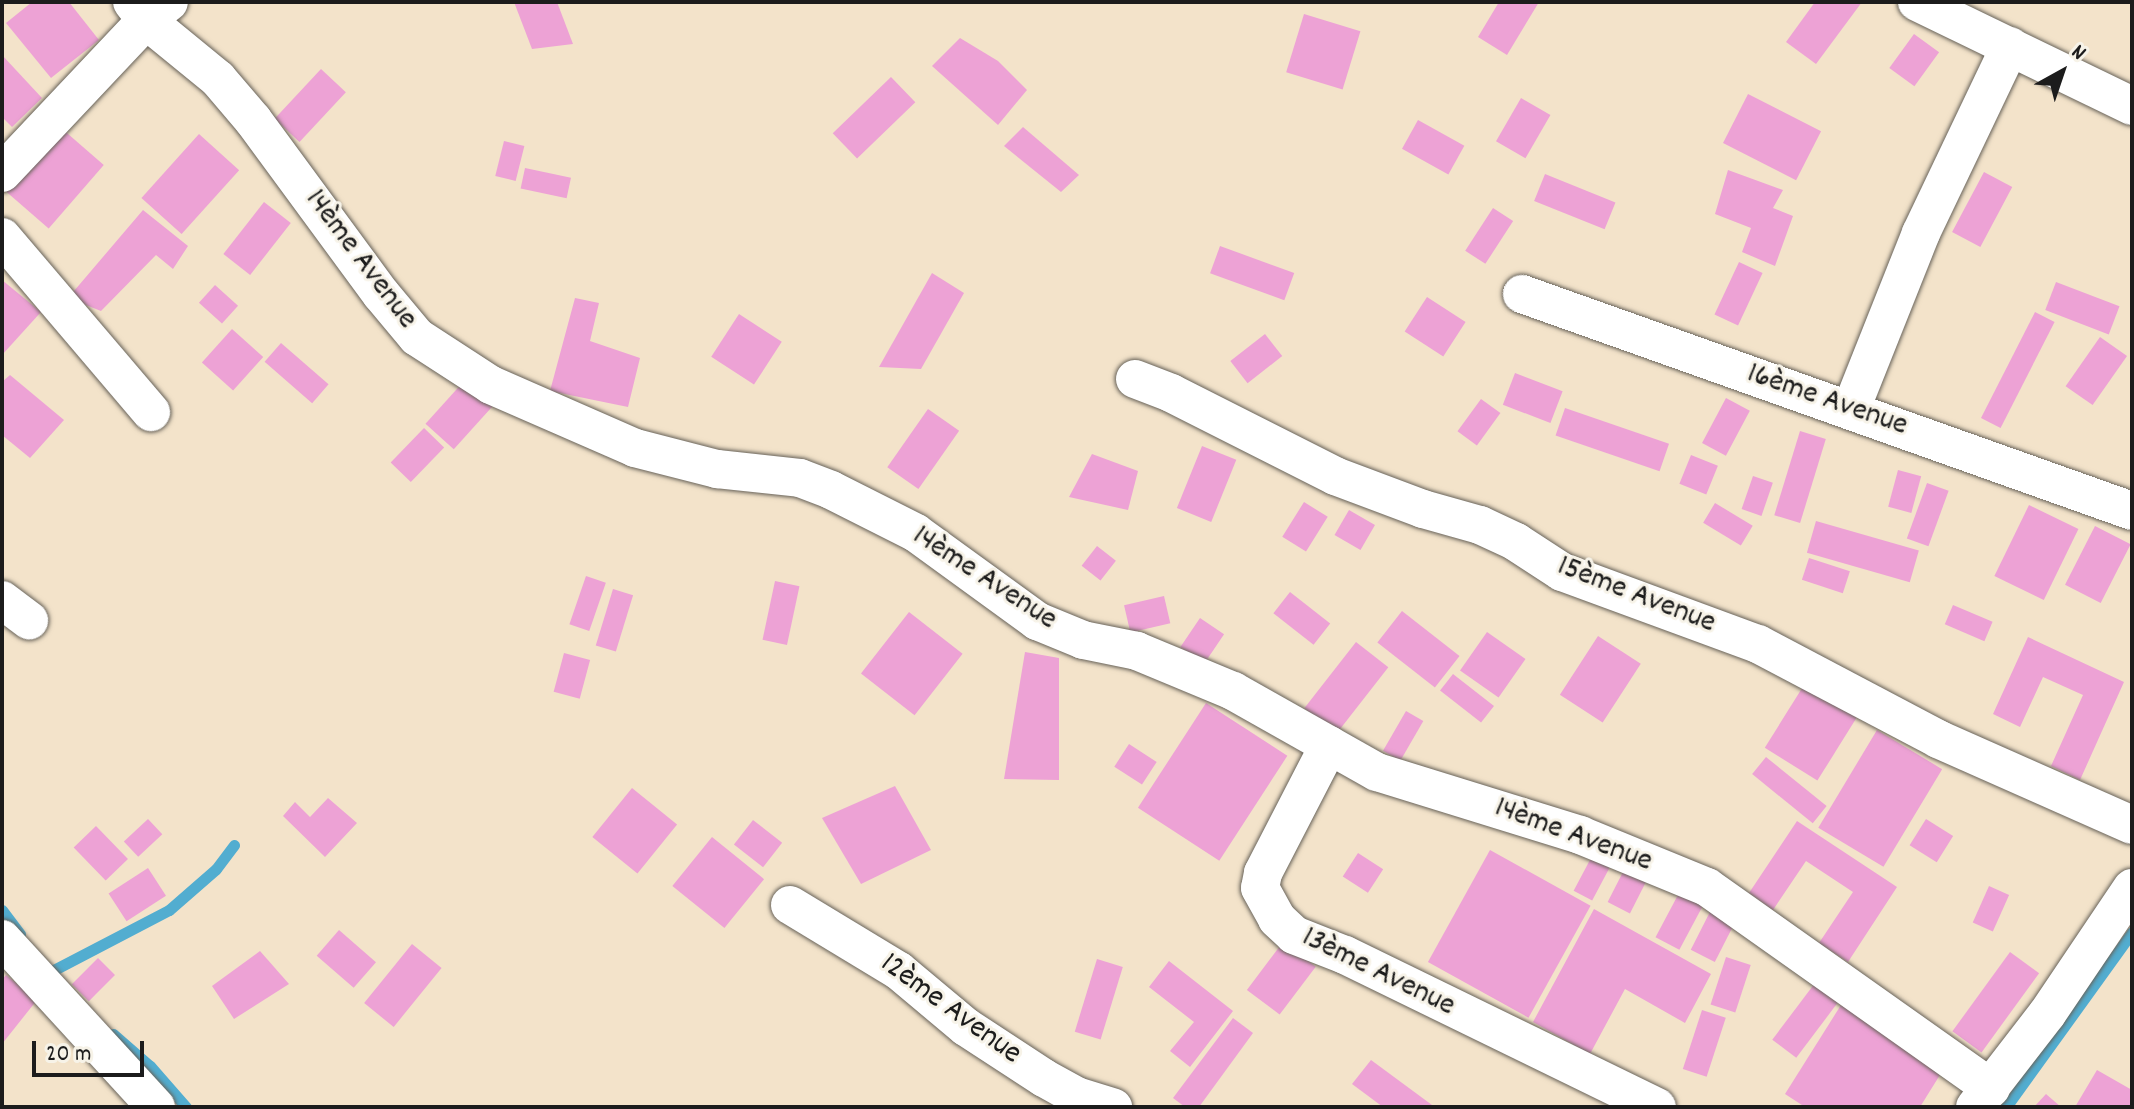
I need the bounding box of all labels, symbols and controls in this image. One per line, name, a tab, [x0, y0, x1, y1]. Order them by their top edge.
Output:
north arrow	[2022, 32, 2102, 112]
text: N	[2064, 38, 2092, 69]
street label: 14ème Avenue	[295, 183, 425, 337]
street label: 16ème Avenue	[1742, 356, 1912, 446]
street label: 14ème Avenue	[904, 518, 1064, 640]
street label: 15ème Avenue	[1551, 548, 1721, 644]
street label: 14ème Avenue	[1489, 790, 1657, 882]
street label: 13ème Avenue	[1295, 919, 1461, 1027]
street label: 12ème Avenue	[872, 946, 1028, 1074]
scale bar	[36, 1025, 148, 1075]
text: 20 m	[46, 1038, 92, 1072]

